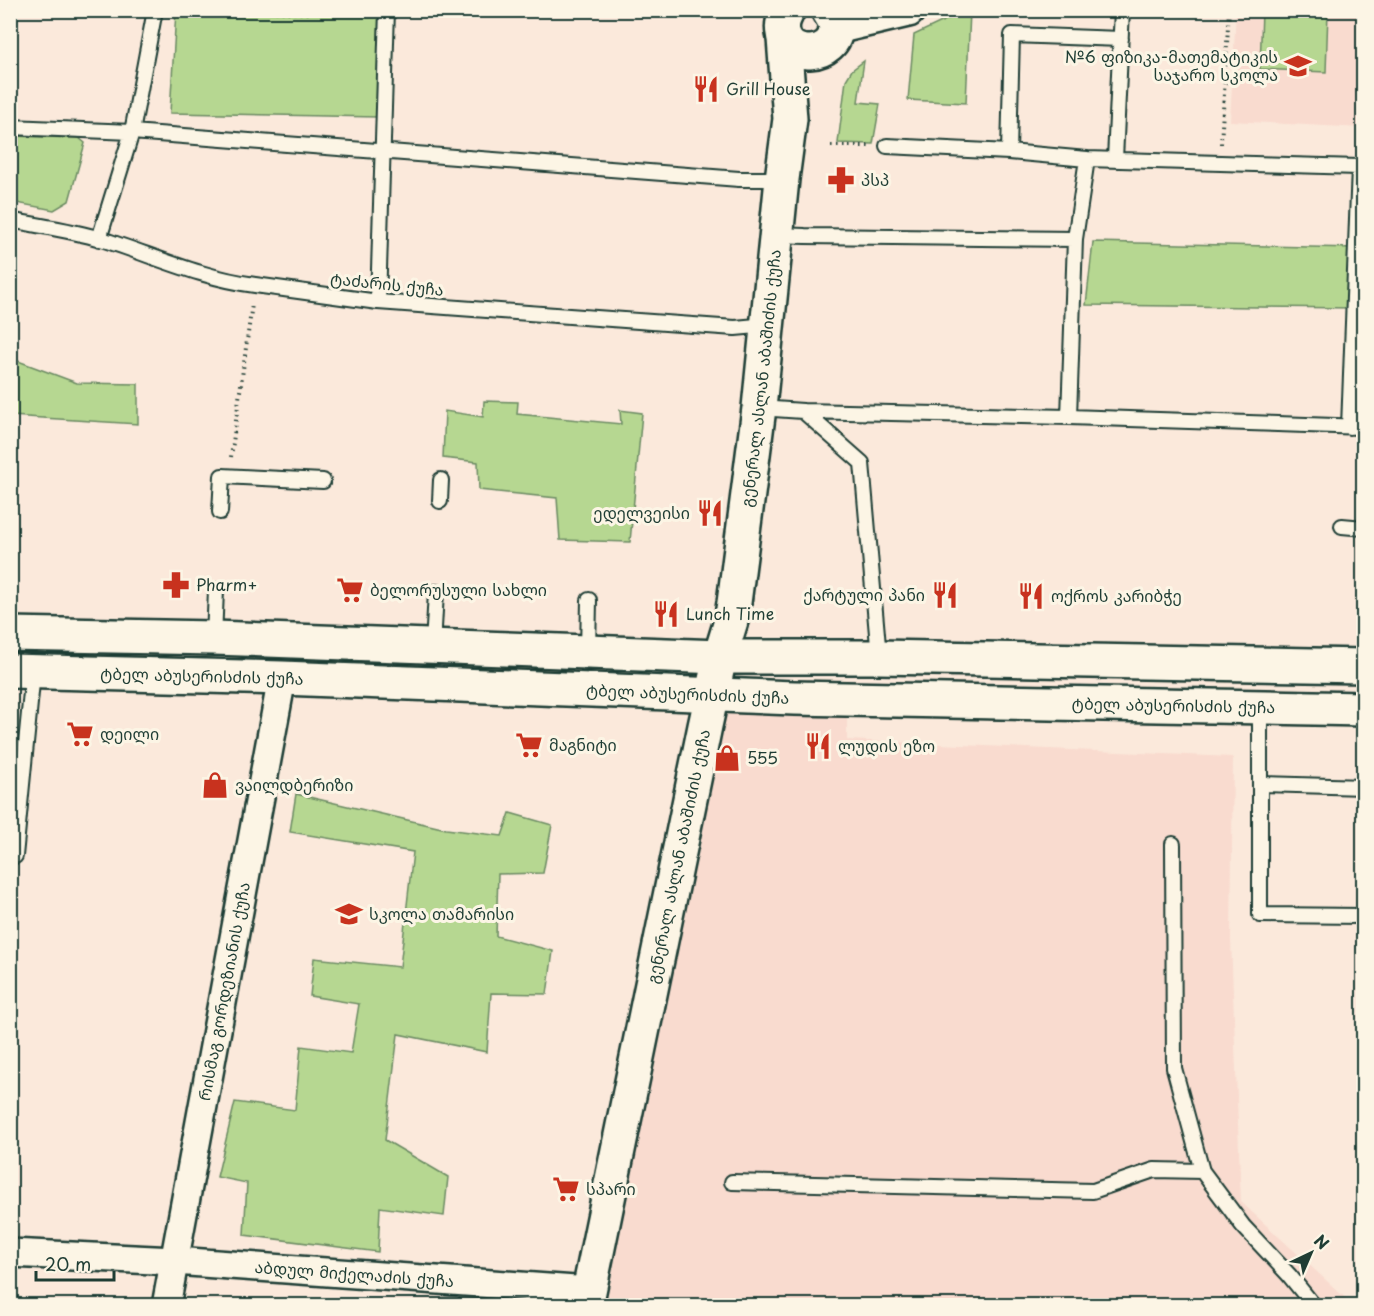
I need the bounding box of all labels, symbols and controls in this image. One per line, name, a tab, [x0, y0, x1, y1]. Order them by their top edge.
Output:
place label: №6 ფიზიკა-მათემატიკის საჯარო სკოლა	[1065, 44, 1278, 86]
school or university icon: №6 ფიზიკა-მათემატიკის საჯარო სკოლა	[1283, 51, 1313, 81]
restaurant icon: Grill House	[691, 74, 721, 104]
place label: Grill House	[726, 76, 811, 100]
pharmacy icon: პსპ	[826, 165, 856, 195]
place label: პსპ	[861, 167, 889, 191]
street label: გენერალ ასლან აბაშიძის ქუჩა	[733, 248, 786, 508]
street label: ტაძარის ქუჩა	[329, 265, 445, 301]
restaurant icon: ედელვეისი	[695, 498, 725, 528]
place label: ედელვეისი	[593, 500, 690, 524]
pharmacy icon: Pharm+	[161, 570, 191, 600]
place label: Pharm+	[196, 572, 258, 596]
supermarket icon: ბელორუსული სახლი	[335, 575, 365, 605]
place label: ბელორუსული სახლი	[370, 577, 547, 601]
restaurant icon: ქარტული პანი	[930, 580, 960, 610]
restaurant icon: ოქროს კარიბჭე	[1016, 581, 1046, 611]
place label: ქარტული პანი	[803, 582, 925, 606]
place label: ოქროს კარიბჭე	[1051, 583, 1182, 607]
restaurant icon: Lunch Time	[651, 599, 681, 629]
place label: Lunch Time	[686, 601, 774, 625]
street label: ტბელ აბუსერისძის ქუჩა	[100, 660, 304, 690]
street label: ტბელ აბუსერისძის ქუჩა	[586, 677, 790, 709]
street label: ტბელ აბუსერისძის ქუჩა	[1072, 690, 1275, 718]
supermarket icon: დეილი	[65, 719, 95, 749]
place label: დეილი	[100, 721, 159, 745]
street label: გენერალ ასლან აბაშიძის ქუჩა	[639, 727, 715, 986]
supermarket icon: მაგნიტი	[514, 730, 544, 760]
restaurant icon: ლუდის ეზო	[803, 731, 833, 761]
place label: მაგნიტი	[549, 732, 617, 756]
place label: ლუდის ეზო	[838, 733, 935, 757]
shop icon: 555	[712, 743, 742, 773]
place label: 555	[747, 745, 778, 769]
shop icon: ვაილდბერიზი	[200, 770, 230, 800]
place label: ვაილდბერიზი	[235, 772, 353, 796]
street label: რისმაგ გორდეზიანის ქუჩა	[191, 880, 255, 1102]
school or university icon: სკოლა თამარისი	[334, 899, 364, 929]
place label: სკოლა თამარისი	[369, 901, 514, 925]
supermarket icon: სპარი	[551, 1174, 581, 1204]
place label: სპარი	[586, 1176, 636, 1200]
north arrow	[1281, 1223, 1341, 1283]
text: N	[1309, 1228, 1335, 1255]
scale bar	[36, 1244, 114, 1282]
text: 20 m	[45, 1250, 91, 1277]
street label: აბდულ მიქელაძის ქუჩა	[254, 1254, 455, 1292]

